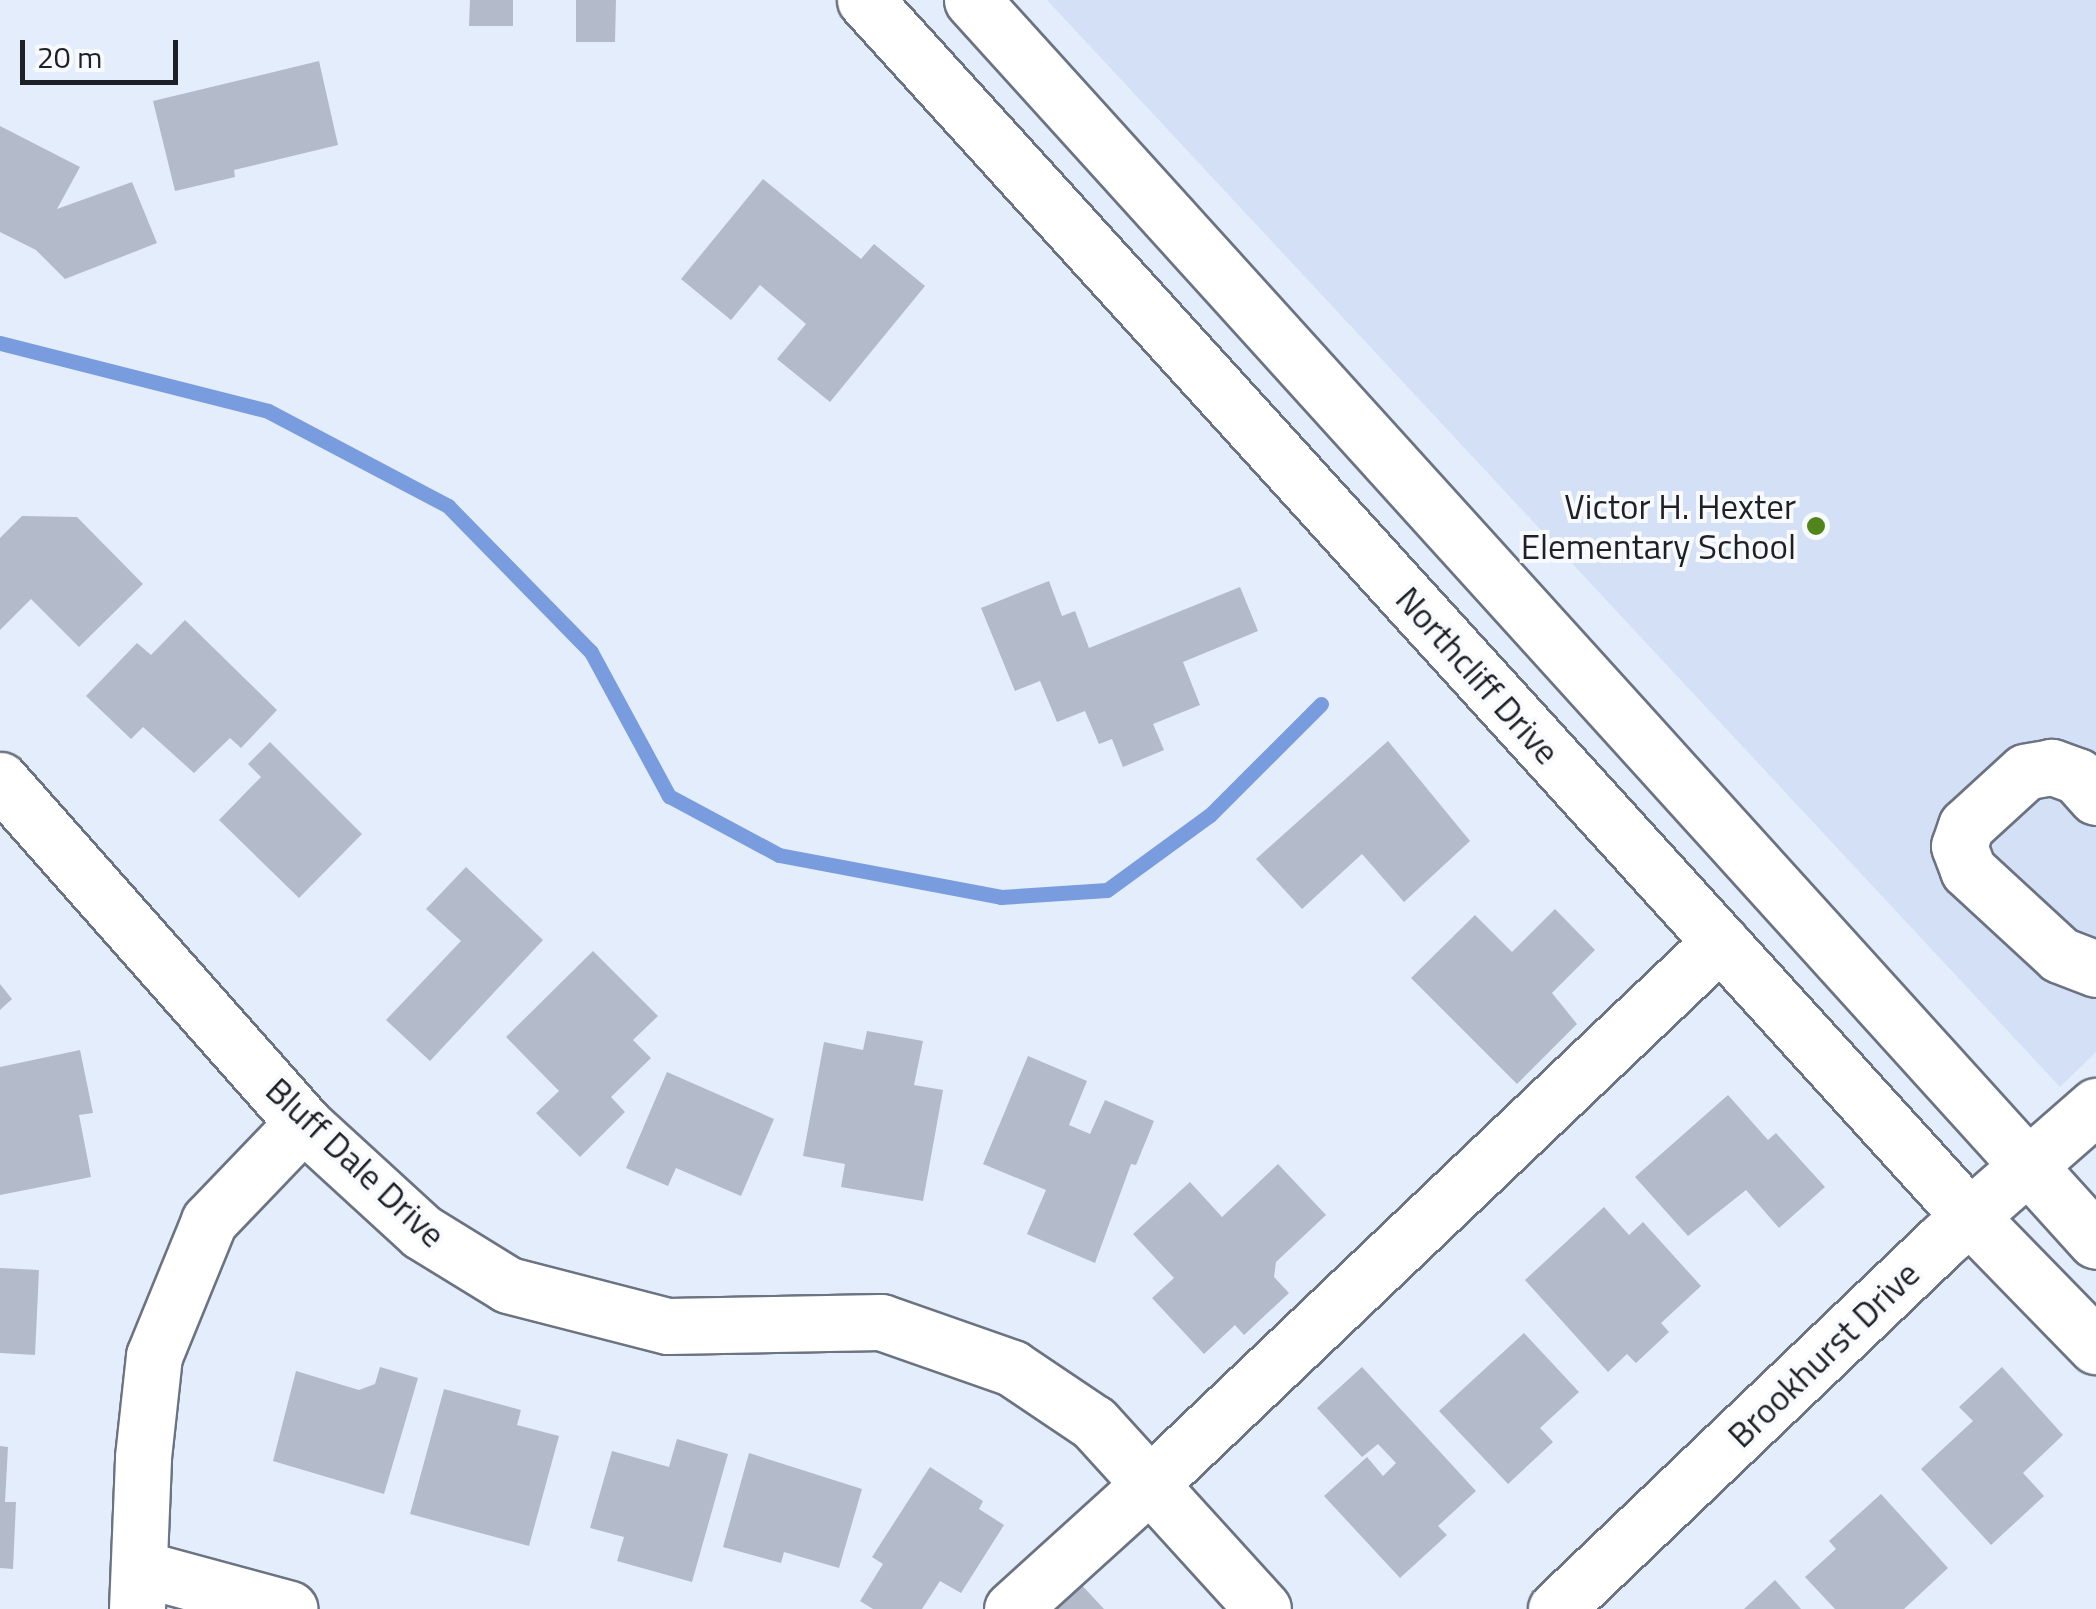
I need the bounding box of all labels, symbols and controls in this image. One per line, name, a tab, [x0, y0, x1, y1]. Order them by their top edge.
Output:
scale bar	[25, 20, 182, 82]
text: 20 m	[37, 34, 102, 80]
place label: Victor H. Hexter Elementary School	[1521, 485, 1796, 567]
marker: Victor H. Hexter Elementary School	[1805, 515, 1827, 537]
street label: Northcliff Drive	[1388, 578, 1568, 772]
street label: Bluff Dale Drive	[258, 1068, 454, 1256]
street label: Brookhurst Drive	[1719, 1252, 1927, 1456]

